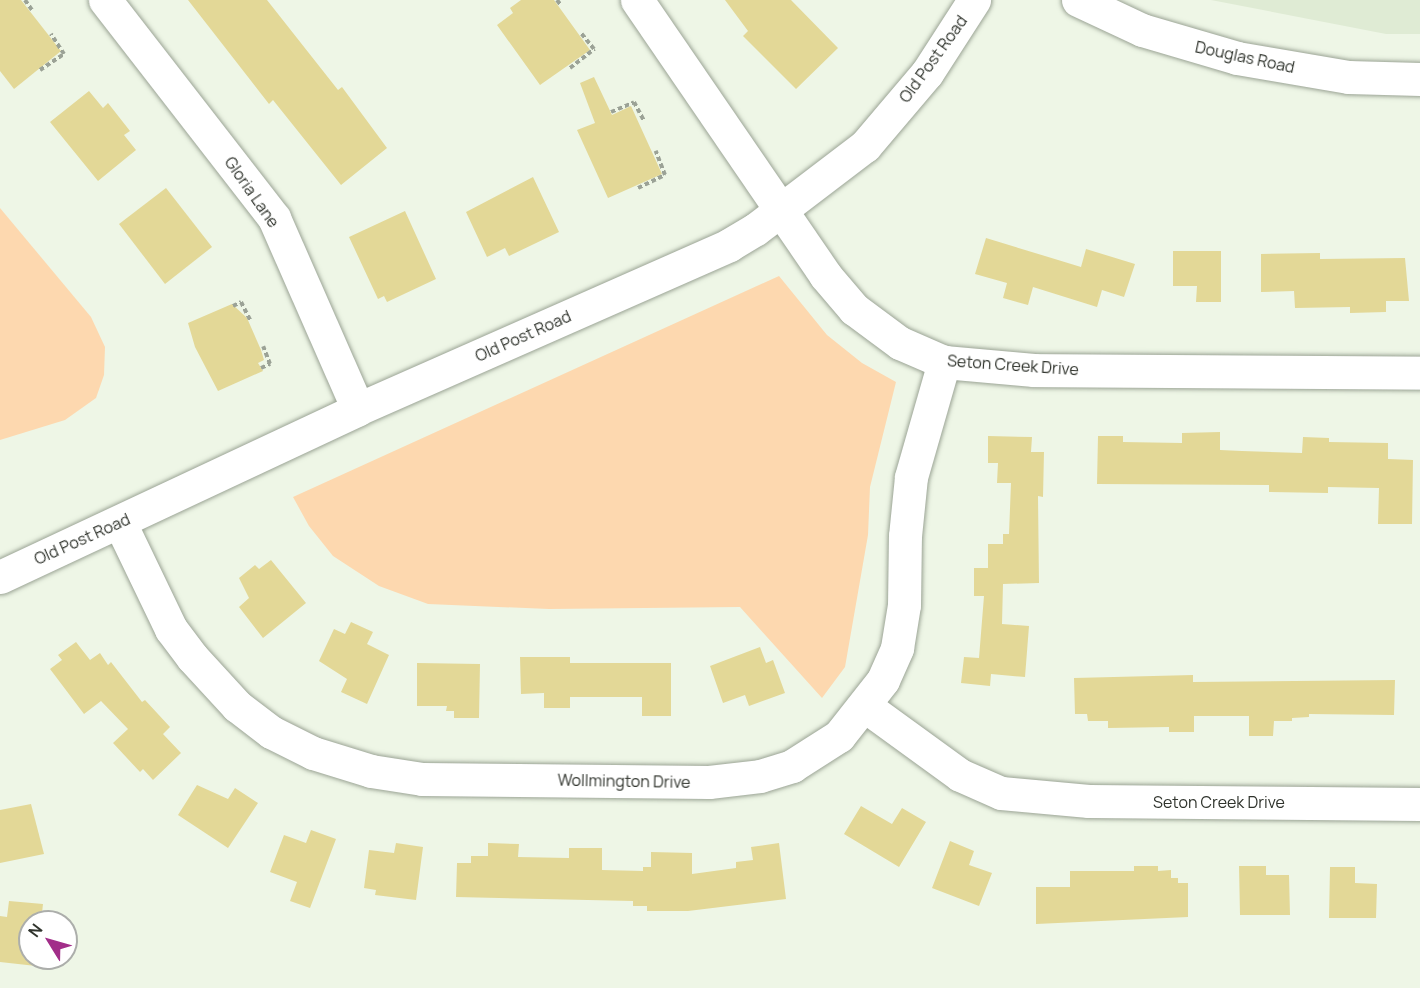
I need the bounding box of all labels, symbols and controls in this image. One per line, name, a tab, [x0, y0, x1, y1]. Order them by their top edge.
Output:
street label: Old Post Road	[895, 12, 971, 106]
street label: Douglas Road	[1193, 37, 1297, 77]
street label: Gloria Lane	[221, 153, 283, 231]
street label: Old Post Road	[472, 306, 574, 366]
street label: Seton Creek Drive	[947, 351, 1079, 379]
street label: Old Post Road	[31, 509, 133, 569]
street label: Wollmington Drive	[557, 770, 691, 792]
street label: Seton Creek Drive	[1153, 792, 1285, 812]
north arrow	[18, 910, 78, 970]
text: N	[23, 919, 47, 942]

